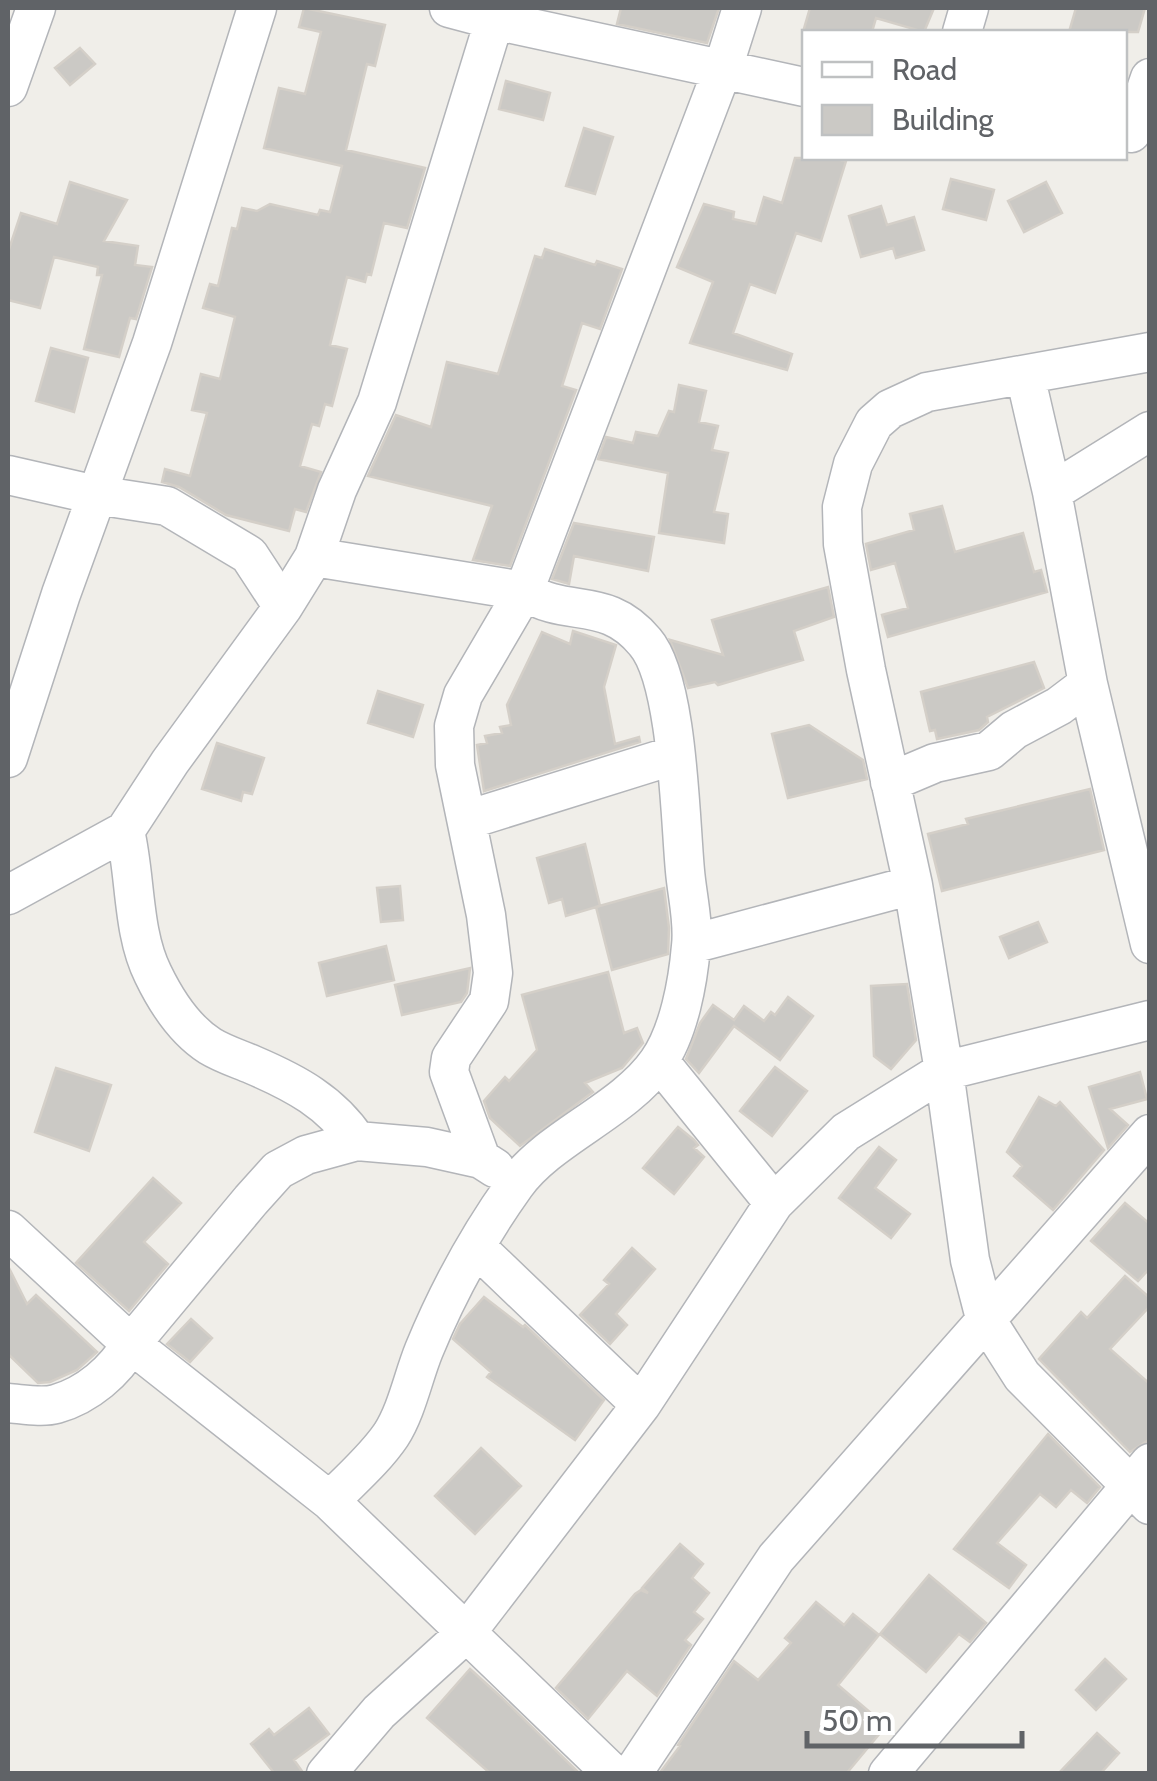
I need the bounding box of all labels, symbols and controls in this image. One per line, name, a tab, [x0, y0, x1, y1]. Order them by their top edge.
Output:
legend	[802, 30, 1127, 160]
text: Road	[892, 51, 957, 88]
text: Building	[892, 101, 995, 138]
scale bar	[807, 1686, 1022, 1748]
text: 50 m	[822, 1702, 892, 1739]

